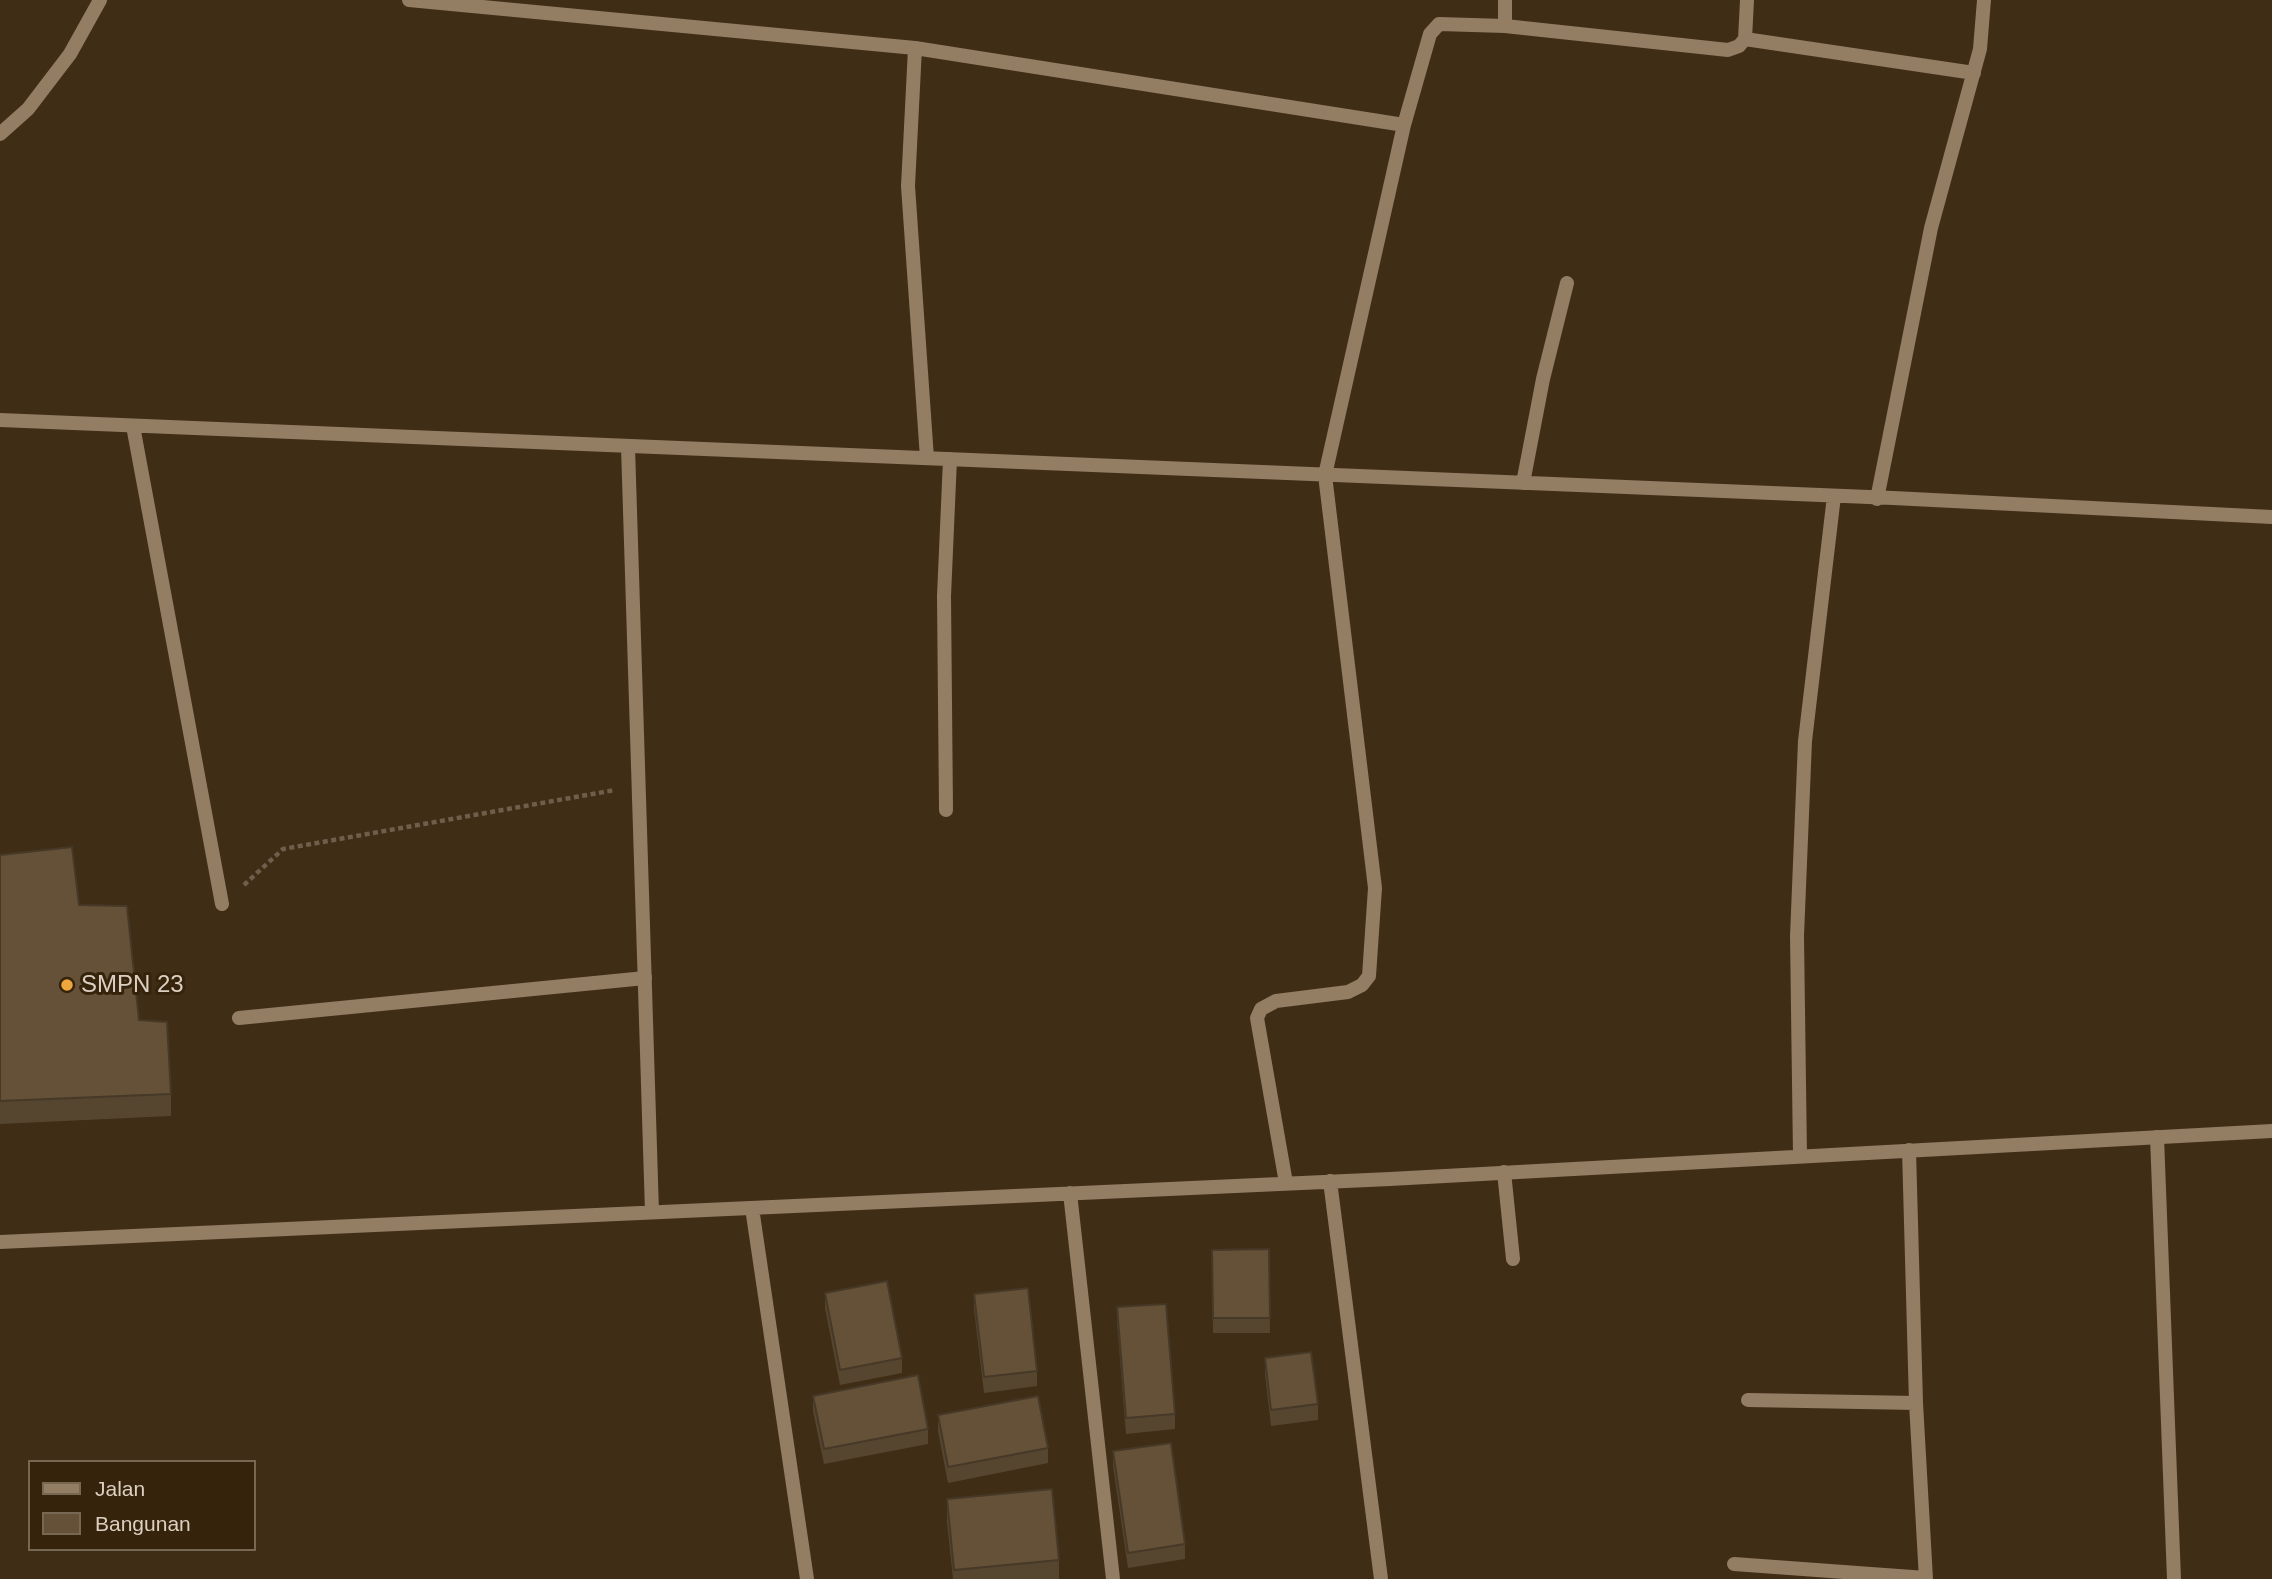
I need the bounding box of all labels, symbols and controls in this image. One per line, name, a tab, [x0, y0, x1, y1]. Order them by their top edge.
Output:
place label: SMPN 23	[81, 971, 184, 999]
marker: SMPN 23	[59, 977, 75, 993]
legend	[28, 1460, 256, 1551]
text: Jalan	[95, 1477, 145, 1500]
text: Bangunan	[95, 1512, 191, 1535]

